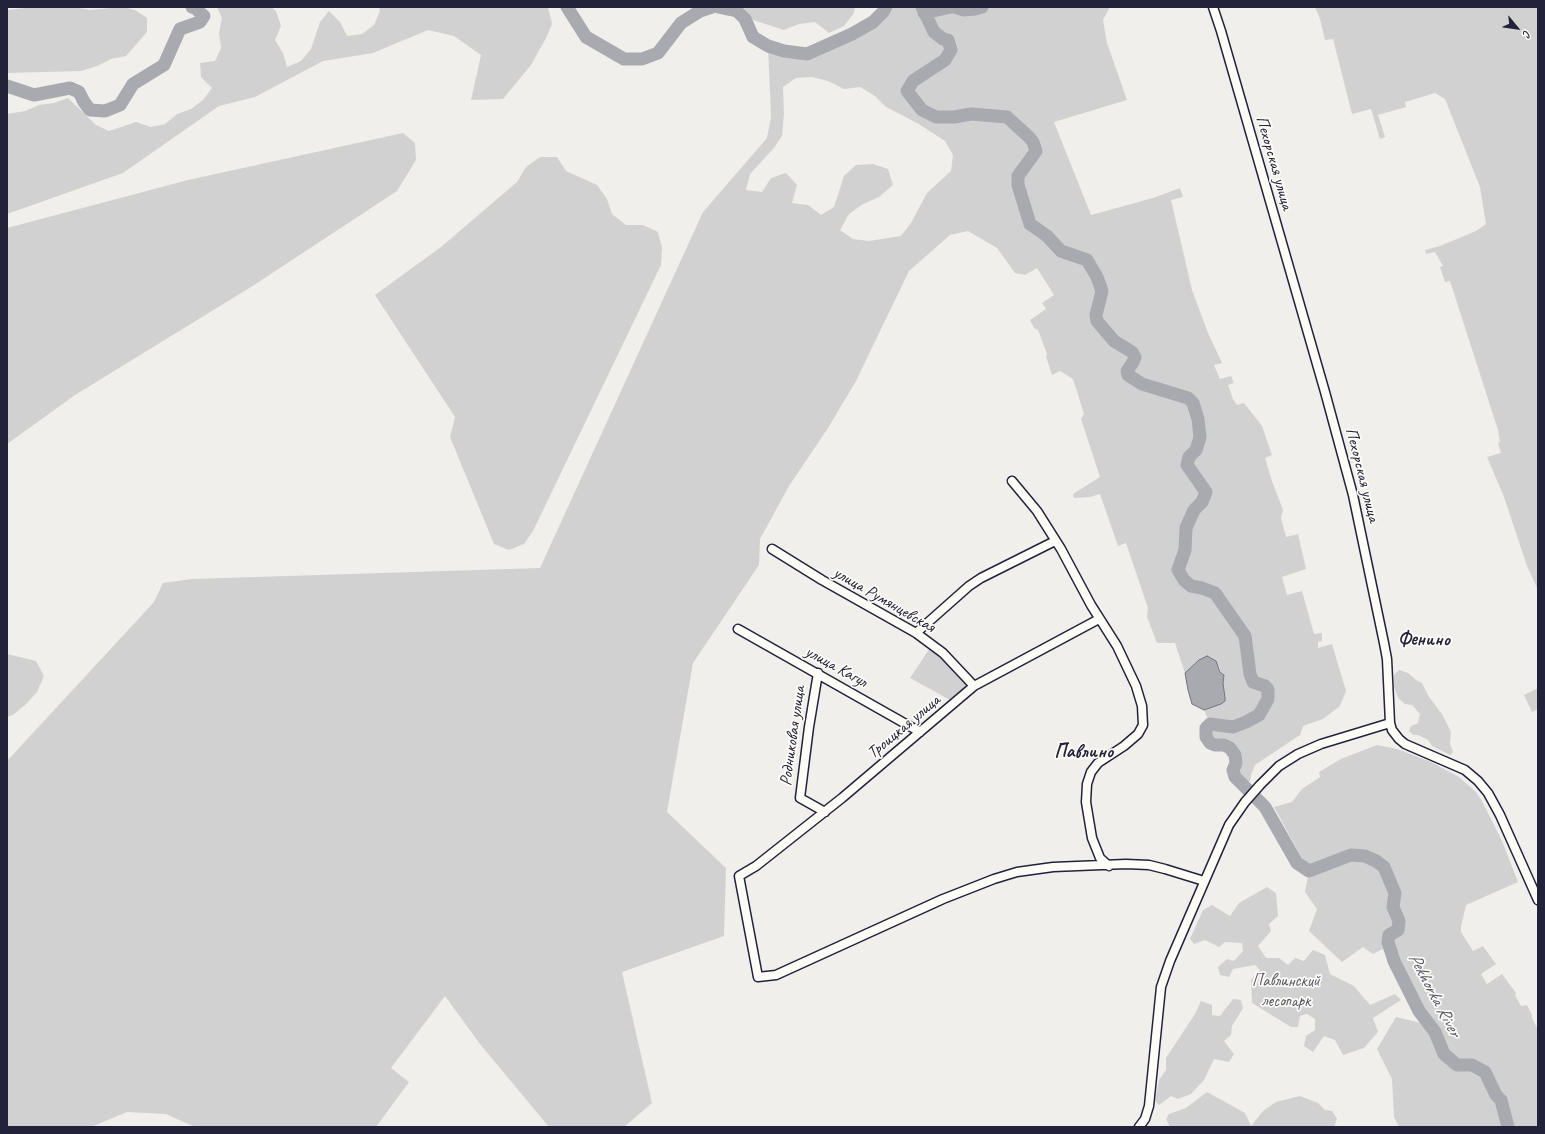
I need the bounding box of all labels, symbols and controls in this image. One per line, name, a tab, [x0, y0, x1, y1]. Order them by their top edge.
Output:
north arrow	[1497, 8, 1537, 48]
text: С	[1520, 28, 1535, 40]
street label: Пехорская улица	[1251, 114, 1297, 212]
street label: Пехорская улица	[1340, 426, 1384, 524]
street label: улица Румянцевская	[830, 563, 938, 637]
district label: Фенино	[1398, 629, 1450, 651]
street label: улица Кагул	[801, 642, 871, 692]
street label: Родниковая улица	[776, 685, 810, 787]
street label: Троицкая улица	[863, 691, 945, 763]
district label: Павлино	[1055, 741, 1113, 763]
water label: Pekhorka River	[1403, 950, 1465, 1040]
park label: Павлинский лесопарк	[1252, 972, 1320, 1012]

